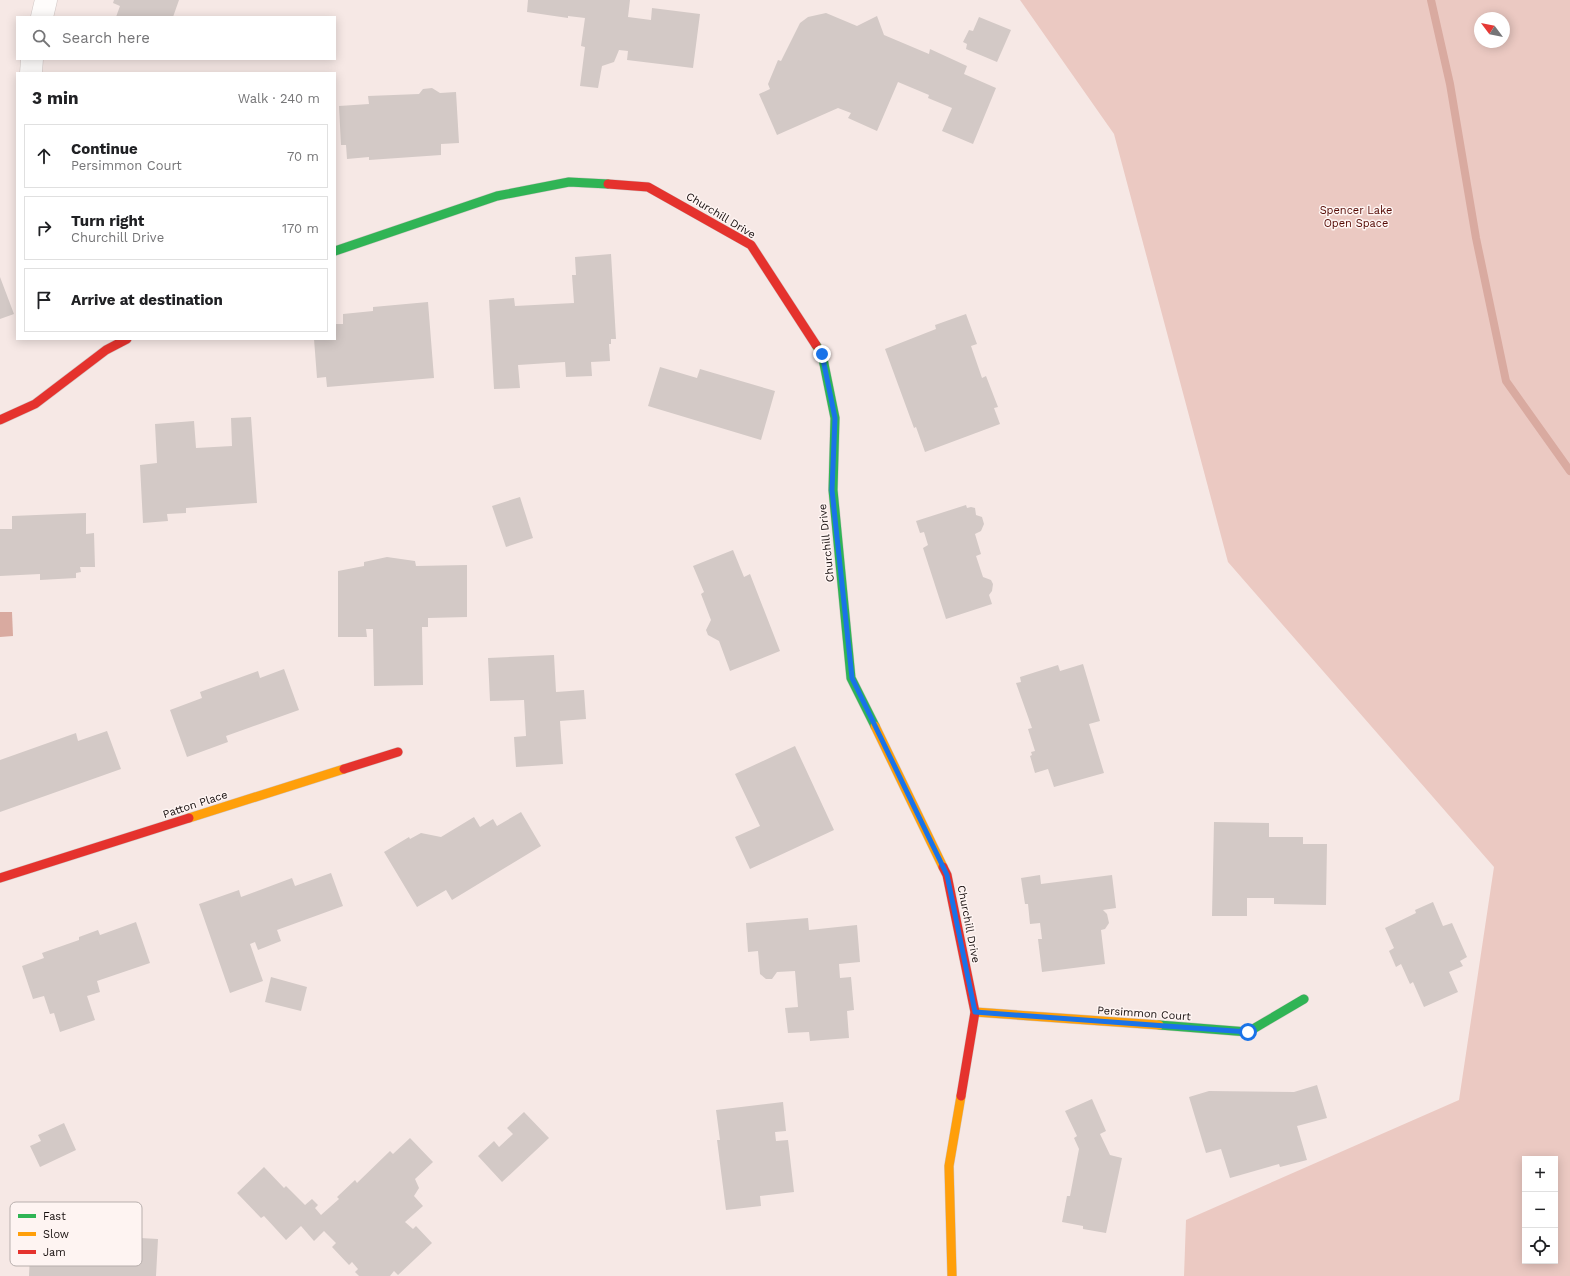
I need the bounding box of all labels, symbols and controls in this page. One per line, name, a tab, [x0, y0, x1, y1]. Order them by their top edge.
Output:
north arrow	[1474, 12, 1510, 48]
search box	[16, 16, 336, 60]
icon: search	[30, 27, 52, 49]
text: Search here	[62, 29, 150, 47]
text: 3 min	[32, 88, 78, 108]
text: Walk · 240 m	[238, 91, 320, 106]
text: Continue	[71, 140, 138, 158]
icon: ahead	[33, 145, 55, 167]
text: 70 m	[287, 149, 319, 164]
text: Persimmon Court	[71, 158, 182, 173]
street label: Churchill Drive	[684, 190, 758, 241]
park label: Spencer Lake Open Space	[1320, 204, 1392, 230]
text: Turn right	[71, 212, 144, 230]
icon: right	[33, 217, 55, 239]
text: 170 m	[282, 221, 319, 236]
text: Churchill Drive	[71, 230, 164, 245]
icon: arrive	[33, 289, 55, 311]
text: Arrive at destination	[71, 291, 223, 309]
route end	[813, 345, 831, 363]
street label: Churchill Drive	[816, 503, 837, 583]
street label: Patton Place	[161, 788, 229, 821]
street label: Churchill Drive	[955, 884, 982, 964]
street label: Persimmon Court	[1097, 1004, 1192, 1023]
route start	[1239, 1023, 1257, 1041]
map controls	[1522, 1156, 1558, 1264]
button: +	[1522, 1156, 1558, 1192]
button: −	[1522, 1192, 1558, 1228]
legend	[10, 1202, 142, 1266]
text: Fast	[43, 1210, 66, 1223]
text: Slow	[43, 1228, 69, 1241]
button: locate	[1522, 1228, 1558, 1264]
text: Jam	[43, 1246, 66, 1259]

